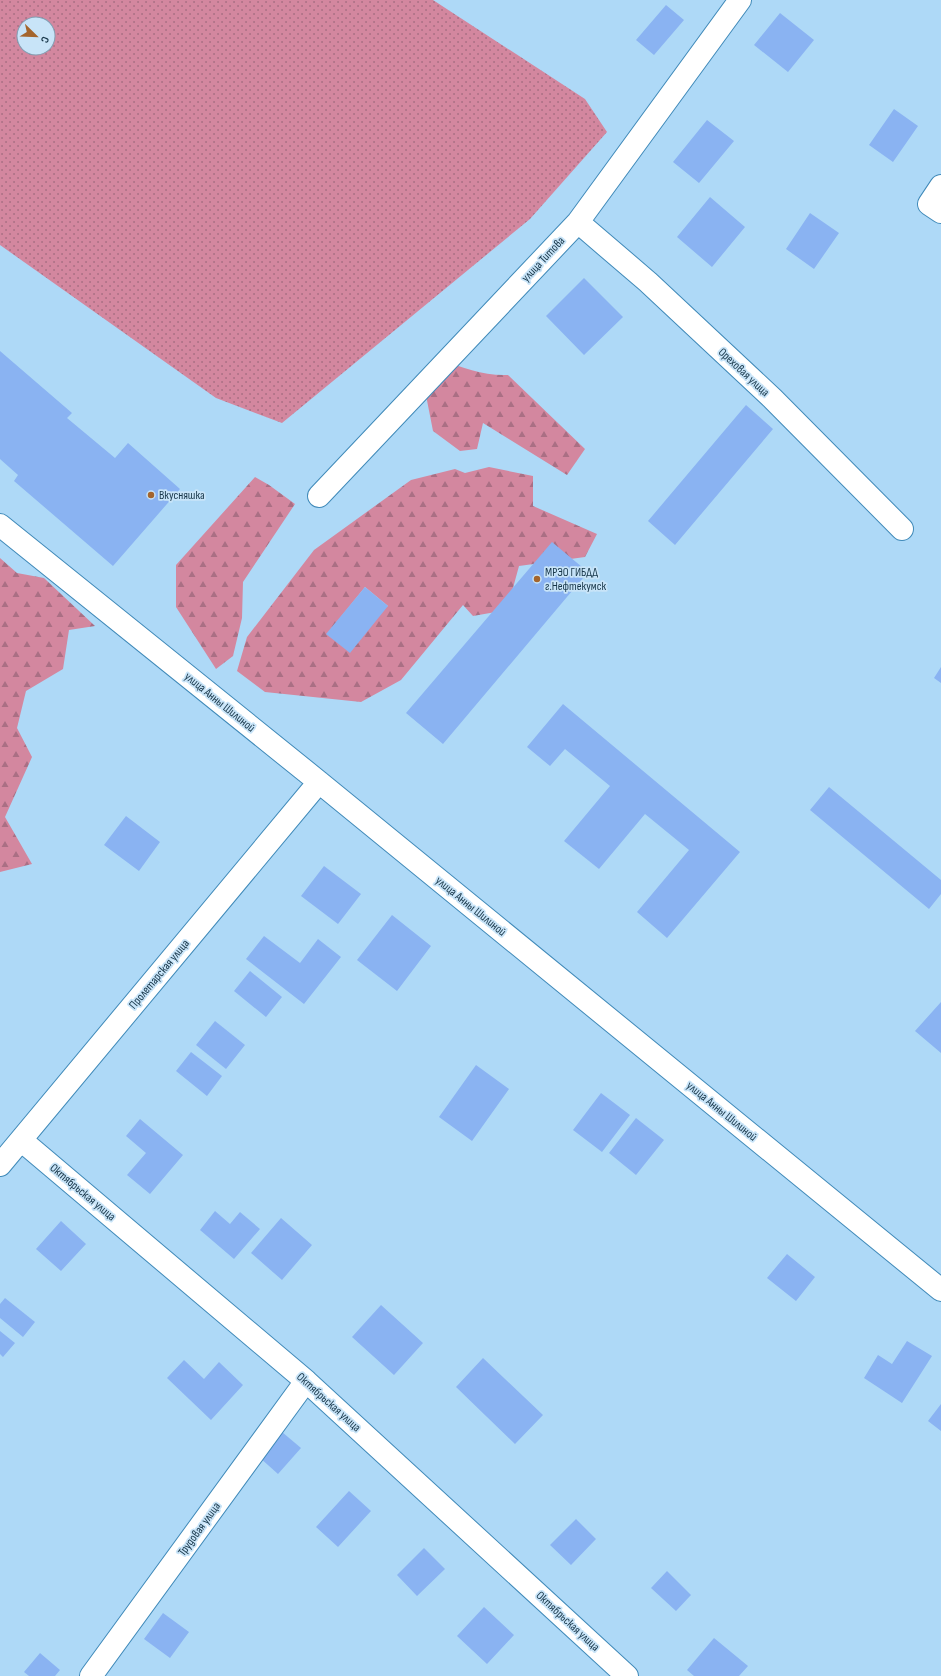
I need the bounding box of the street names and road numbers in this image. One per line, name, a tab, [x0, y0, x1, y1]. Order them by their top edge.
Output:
street label: улица Титова	[519, 233, 568, 285]
street label: Ореховая улица	[715, 345, 773, 400]
street label: улица Анны Шилиной	[181, 669, 258, 736]
street label: улица Анны Шилиной	[432, 873, 509, 940]
street label: Пролетарская улица	[126, 936, 193, 1012]
street label: улица Анны Шилиной	[683, 1078, 760, 1145]
street label: Октябрьская улица	[47, 1160, 119, 1225]
street label: Октябрьская улица	[293, 1370, 364, 1435]
street label: Трудовая улица	[175, 1499, 224, 1559]
street label: Октябрьская улица	[533, 1588, 603, 1655]

